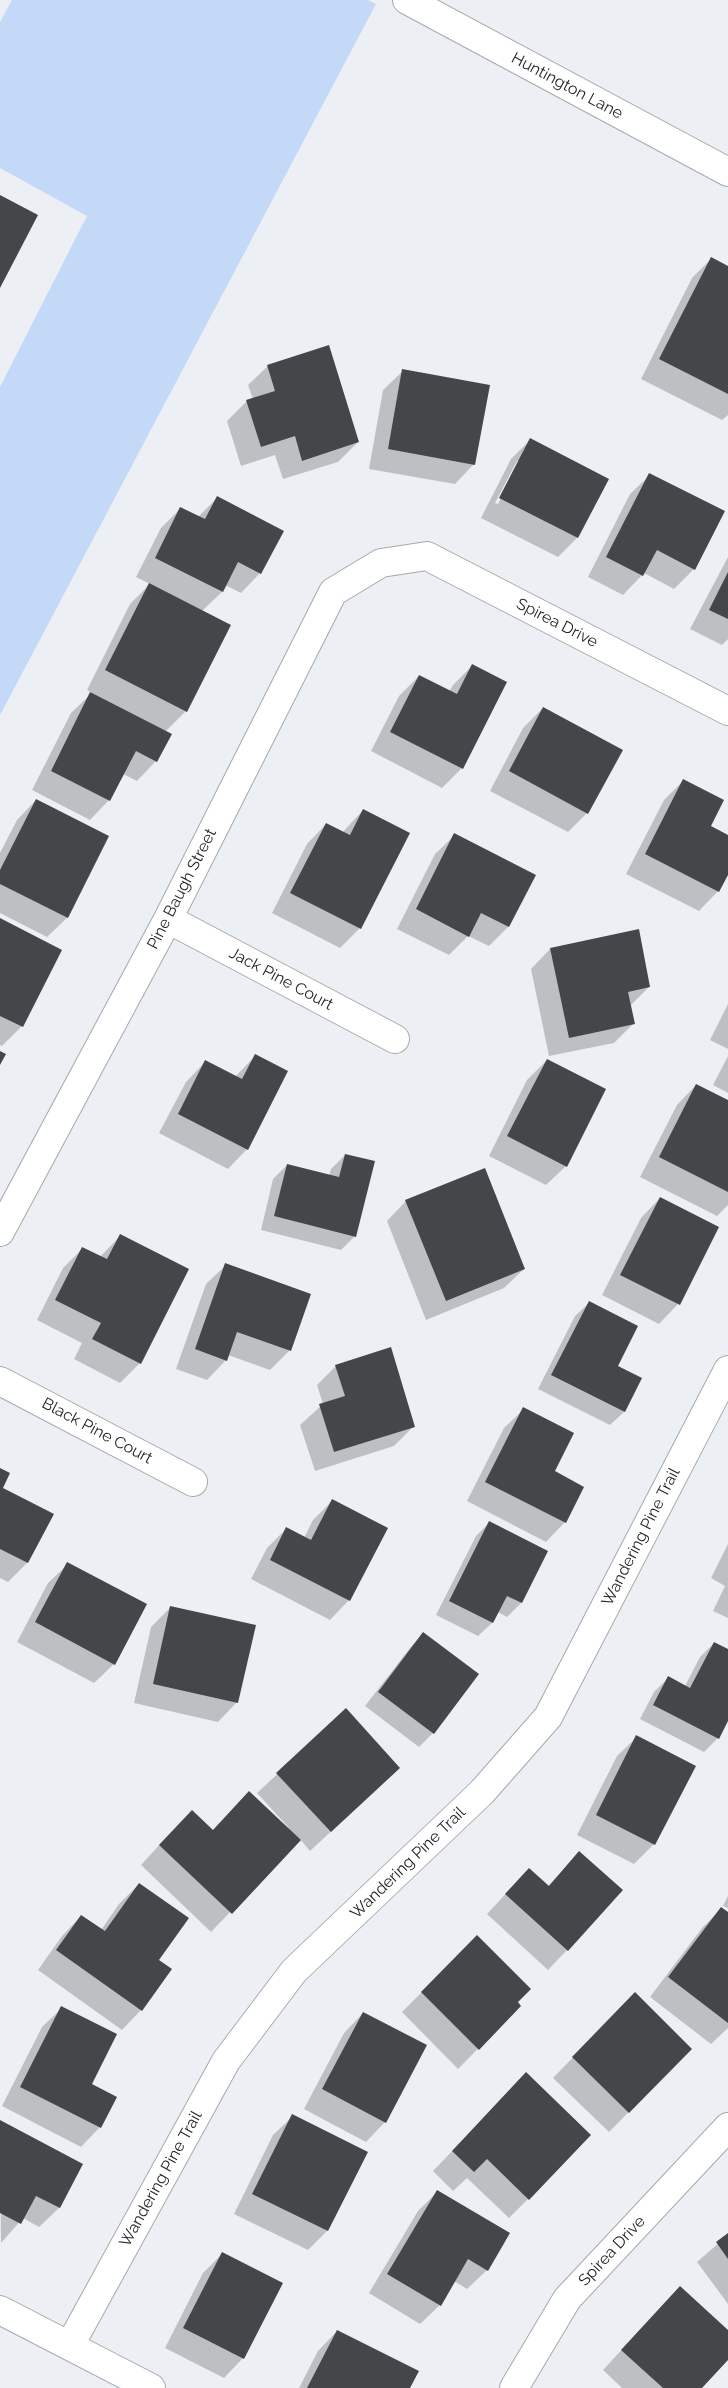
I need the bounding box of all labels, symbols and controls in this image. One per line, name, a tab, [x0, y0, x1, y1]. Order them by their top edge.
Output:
street label: Huntington Lane	[508, 49, 626, 123]
street label: Spirea Drive	[513, 594, 601, 652]
street label: Pine Baugh Street	[143, 825, 221, 953]
street label: Jack Pine Court	[226, 944, 336, 1014]
street label: Black Pine Court	[39, 1394, 155, 1468]
street label: Wandering Pine Trail	[598, 1465, 684, 1609]
street label: Wandering Pine Trail	[347, 1803, 469, 1923]
street label: Wandering Pine Trail	[116, 2108, 206, 2250]
street label: Spirea Drive	[575, 2212, 649, 2290]

